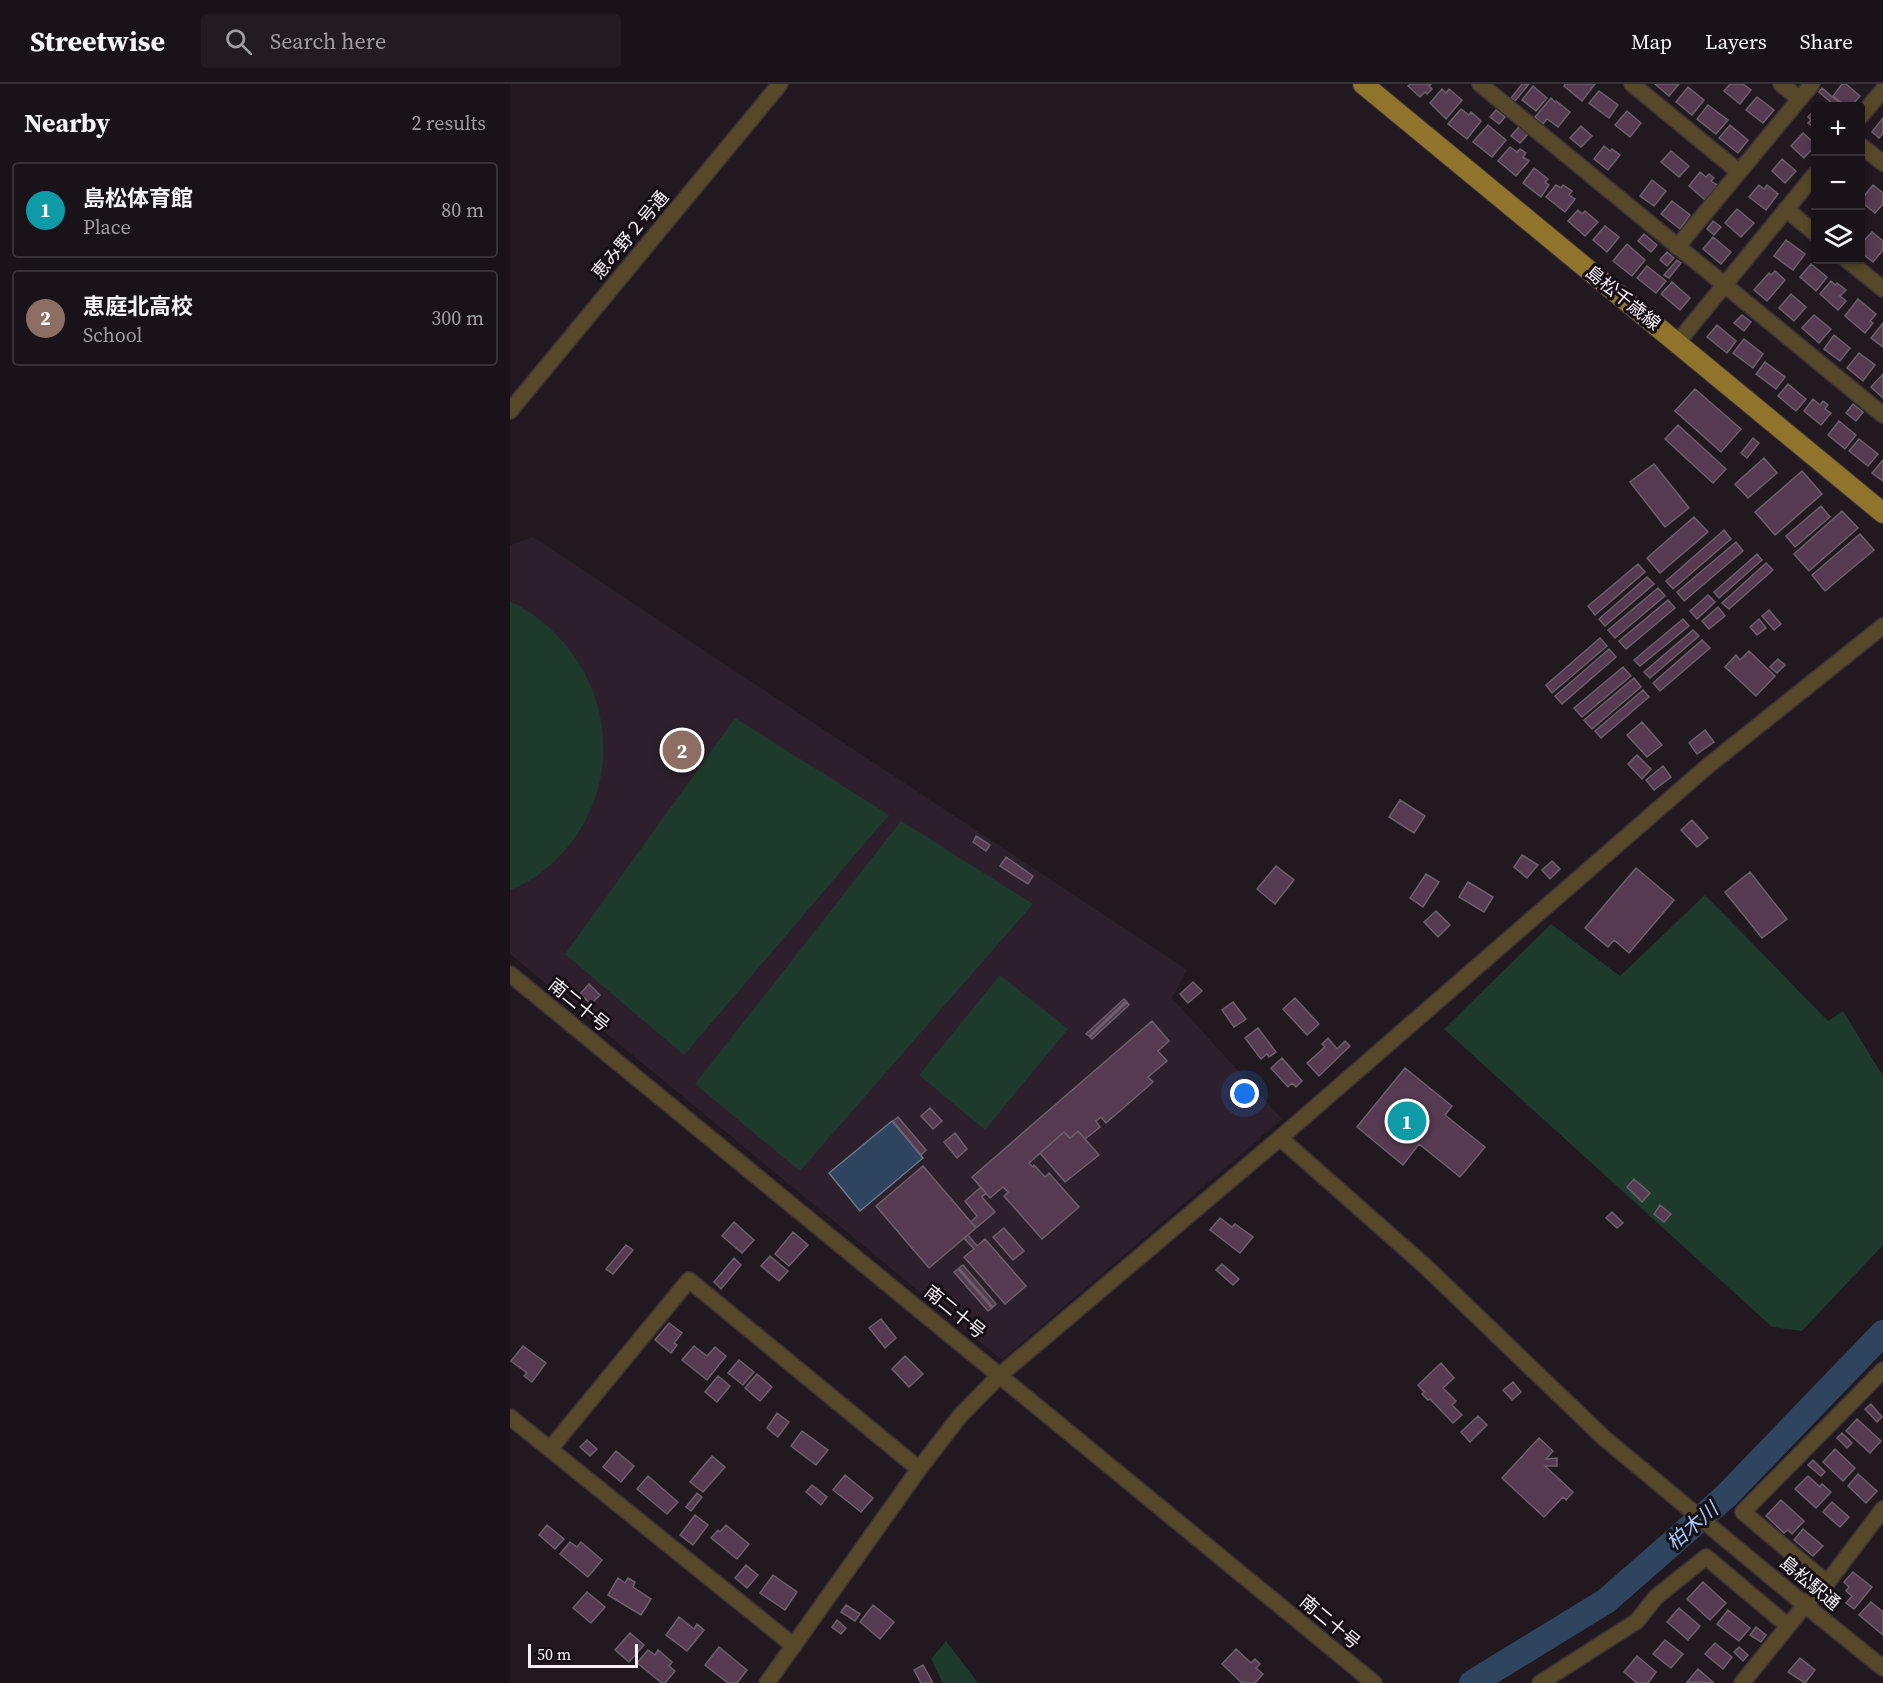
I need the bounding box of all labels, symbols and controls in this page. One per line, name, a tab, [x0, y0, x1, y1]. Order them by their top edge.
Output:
search box	[201, 14, 621, 68]
text: Streetwise	[30, 22, 165, 60]
icon: search	[222, 25, 255, 58]
text: Search here	[270, 26, 386, 56]
text: Map	[1631, 27, 1672, 56]
text: Layers	[1705, 27, 1767, 56]
text: Share	[1800, 27, 1853, 56]
map controls	[1811, 102, 1865, 264]
button: +	[1811, 102, 1865, 156]
text: Nearby	[24, 105, 110, 141]
text: 2 results	[411, 109, 486, 137]
button: −	[1811, 156, 1865, 210]
text: 島松体育館	[83, 183, 193, 213]
street label: 恵み野２号通	[585, 185, 674, 284]
text: 1	[40, 196, 51, 224]
text: 80 m	[441, 196, 484, 224]
button: layers	[1811, 210, 1865, 264]
text: Place	[83, 213, 131, 241]
street label: 島松千歳線	[1580, 260, 1666, 336]
text: 恵庭北高校	[83, 291, 193, 321]
text: 2	[40, 304, 51, 332]
text: 300 m	[431, 304, 484, 332]
text: School	[83, 321, 143, 349]
pin: 2	[662, 728, 702, 772]
street label: 南二十号	[543, 972, 615, 1037]
your location	[1230, 1079, 1259, 1108]
pin: 1	[1388, 1098, 1426, 1144]
street label: 南二十号	[919, 1279, 991, 1344]
water label: 柏木川	[1660, 1494, 1725, 1556]
street label: 島松駅通	[1775, 1550, 1846, 1615]
street label: 南二十号	[1295, 1589, 1366, 1654]
scale bar	[528, 1641, 638, 1668]
text: 50 m	[537, 1643, 571, 1665]

